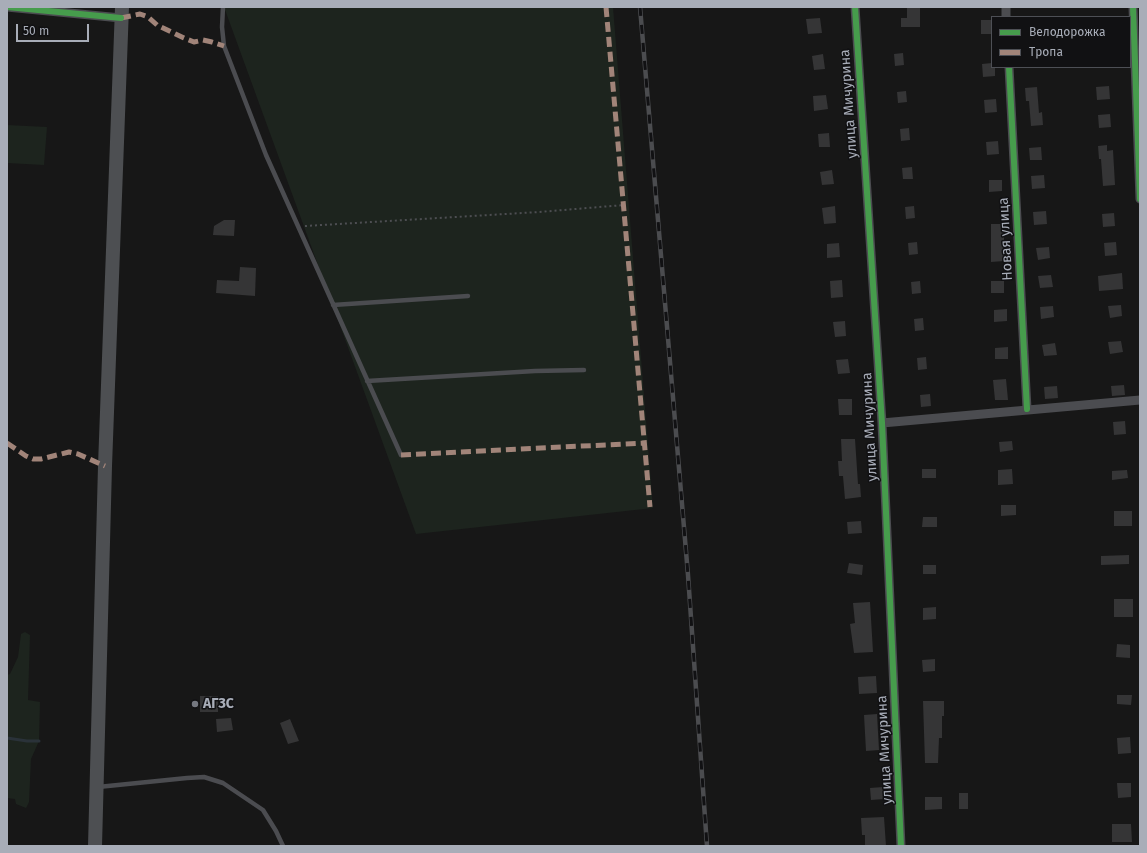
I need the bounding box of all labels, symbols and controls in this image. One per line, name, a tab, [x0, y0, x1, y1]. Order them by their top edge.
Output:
scale bar	[18, 16, 91, 42]
legend	[991, 16, 1131, 68]
text: 50 m	[23, 24, 49, 38]
text: Велодорожка	[1029, 25, 1105, 39]
text: Тропа	[1029, 45, 1063, 59]
street label: улица Мичурина	[837, 49, 861, 159]
street label: Новая улица	[995, 197, 1017, 281]
street label: улица Мичурина	[859, 372, 881, 482]
street label: улица Мичурина	[874, 695, 896, 805]
place label: АГЗС	[203, 696, 234, 712]
marker: АГЗС	[190, 699, 200, 709]

